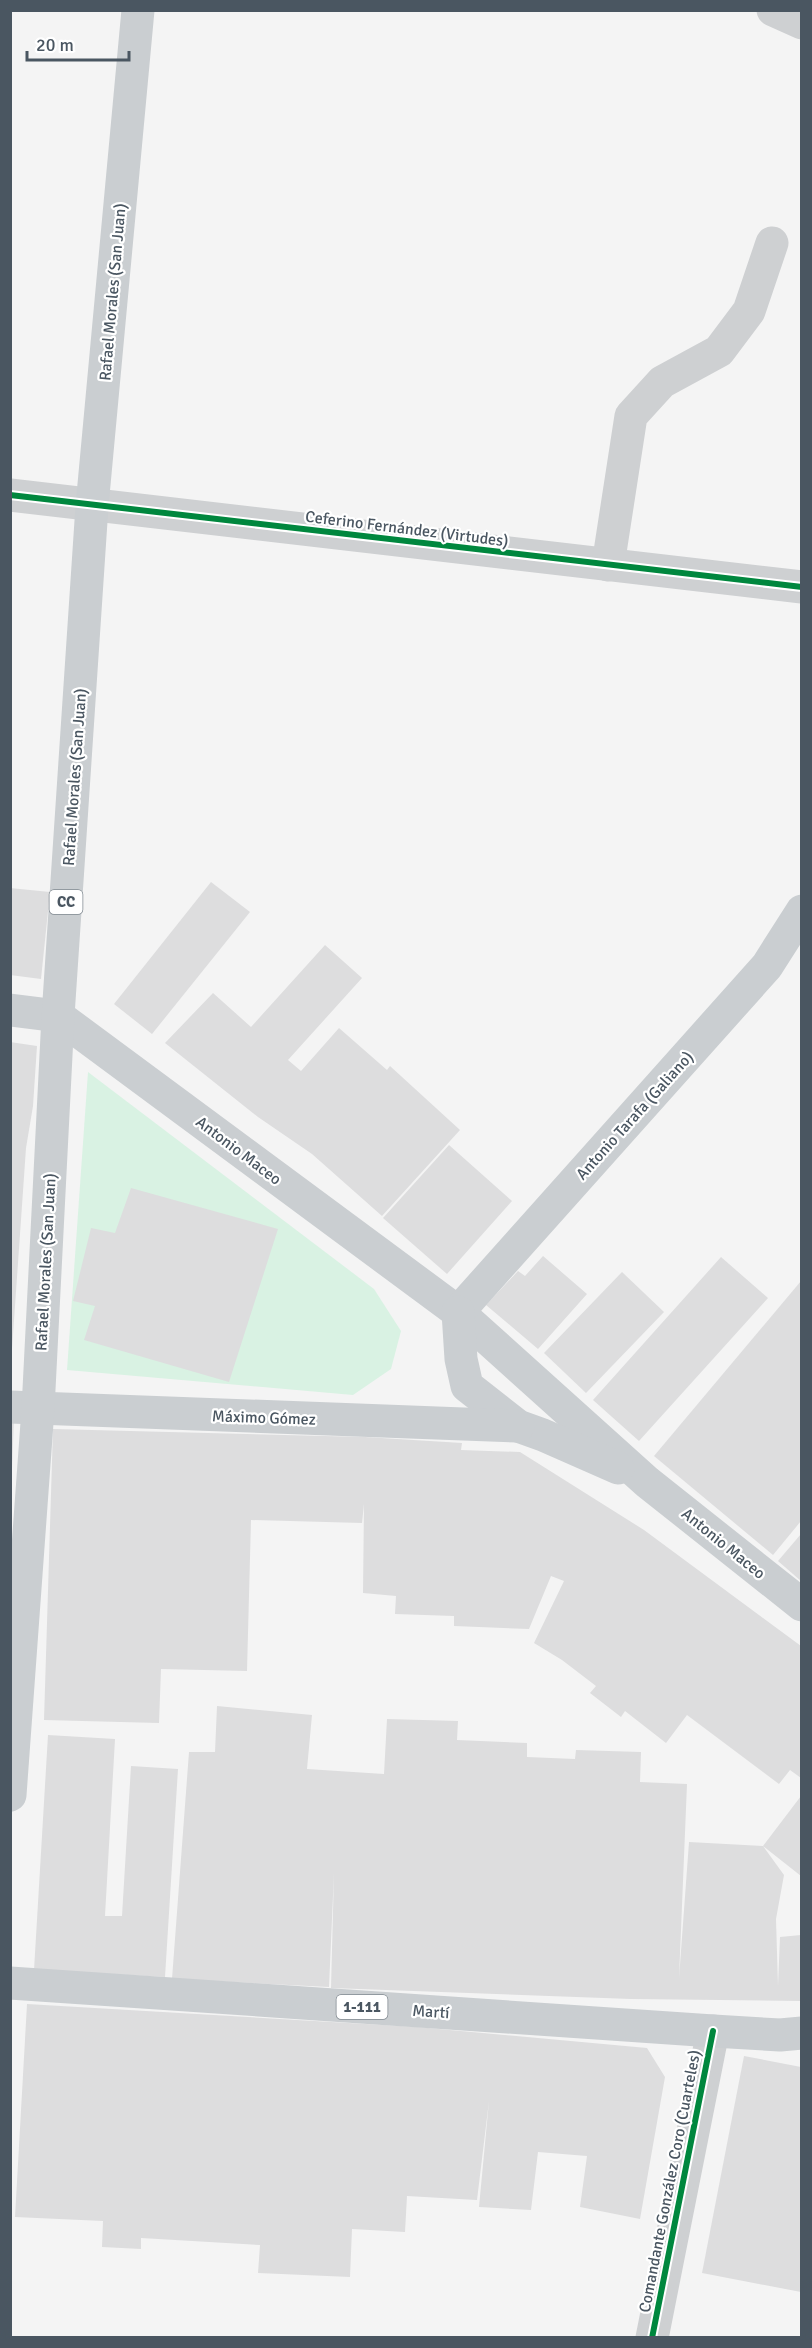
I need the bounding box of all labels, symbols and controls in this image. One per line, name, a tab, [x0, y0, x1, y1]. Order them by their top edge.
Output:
scale bar	[27, 24, 129, 62]
text: 20 m	[36, 34, 74, 56]
street label: Rafael Morales (San Juan)	[95, 203, 131, 382]
street label: Ceferino Fernández (Virtudes)	[304, 507, 510, 551]
street label: Rafael Morales (San Juan)	[59, 688, 91, 867]
road number: CC	[50, 890, 82, 914]
street label: Antonio Tarafa (Galiano)	[572, 1047, 698, 1184]
street label: Antonio Maceo	[192, 1112, 285, 1189]
street label: Rafael Morales (San Juan)	[31, 1173, 61, 1351]
street label: Máximo Gómez	[212, 1406, 316, 1430]
street label: Antonio Maceo	[677, 1504, 769, 1584]
road number: 1-111	[336, 1995, 388, 2019]
street label: Martí	[412, 2001, 451, 2023]
street label: Comandante González Coro (Cuarteles)	[635, 2048, 705, 2314]

